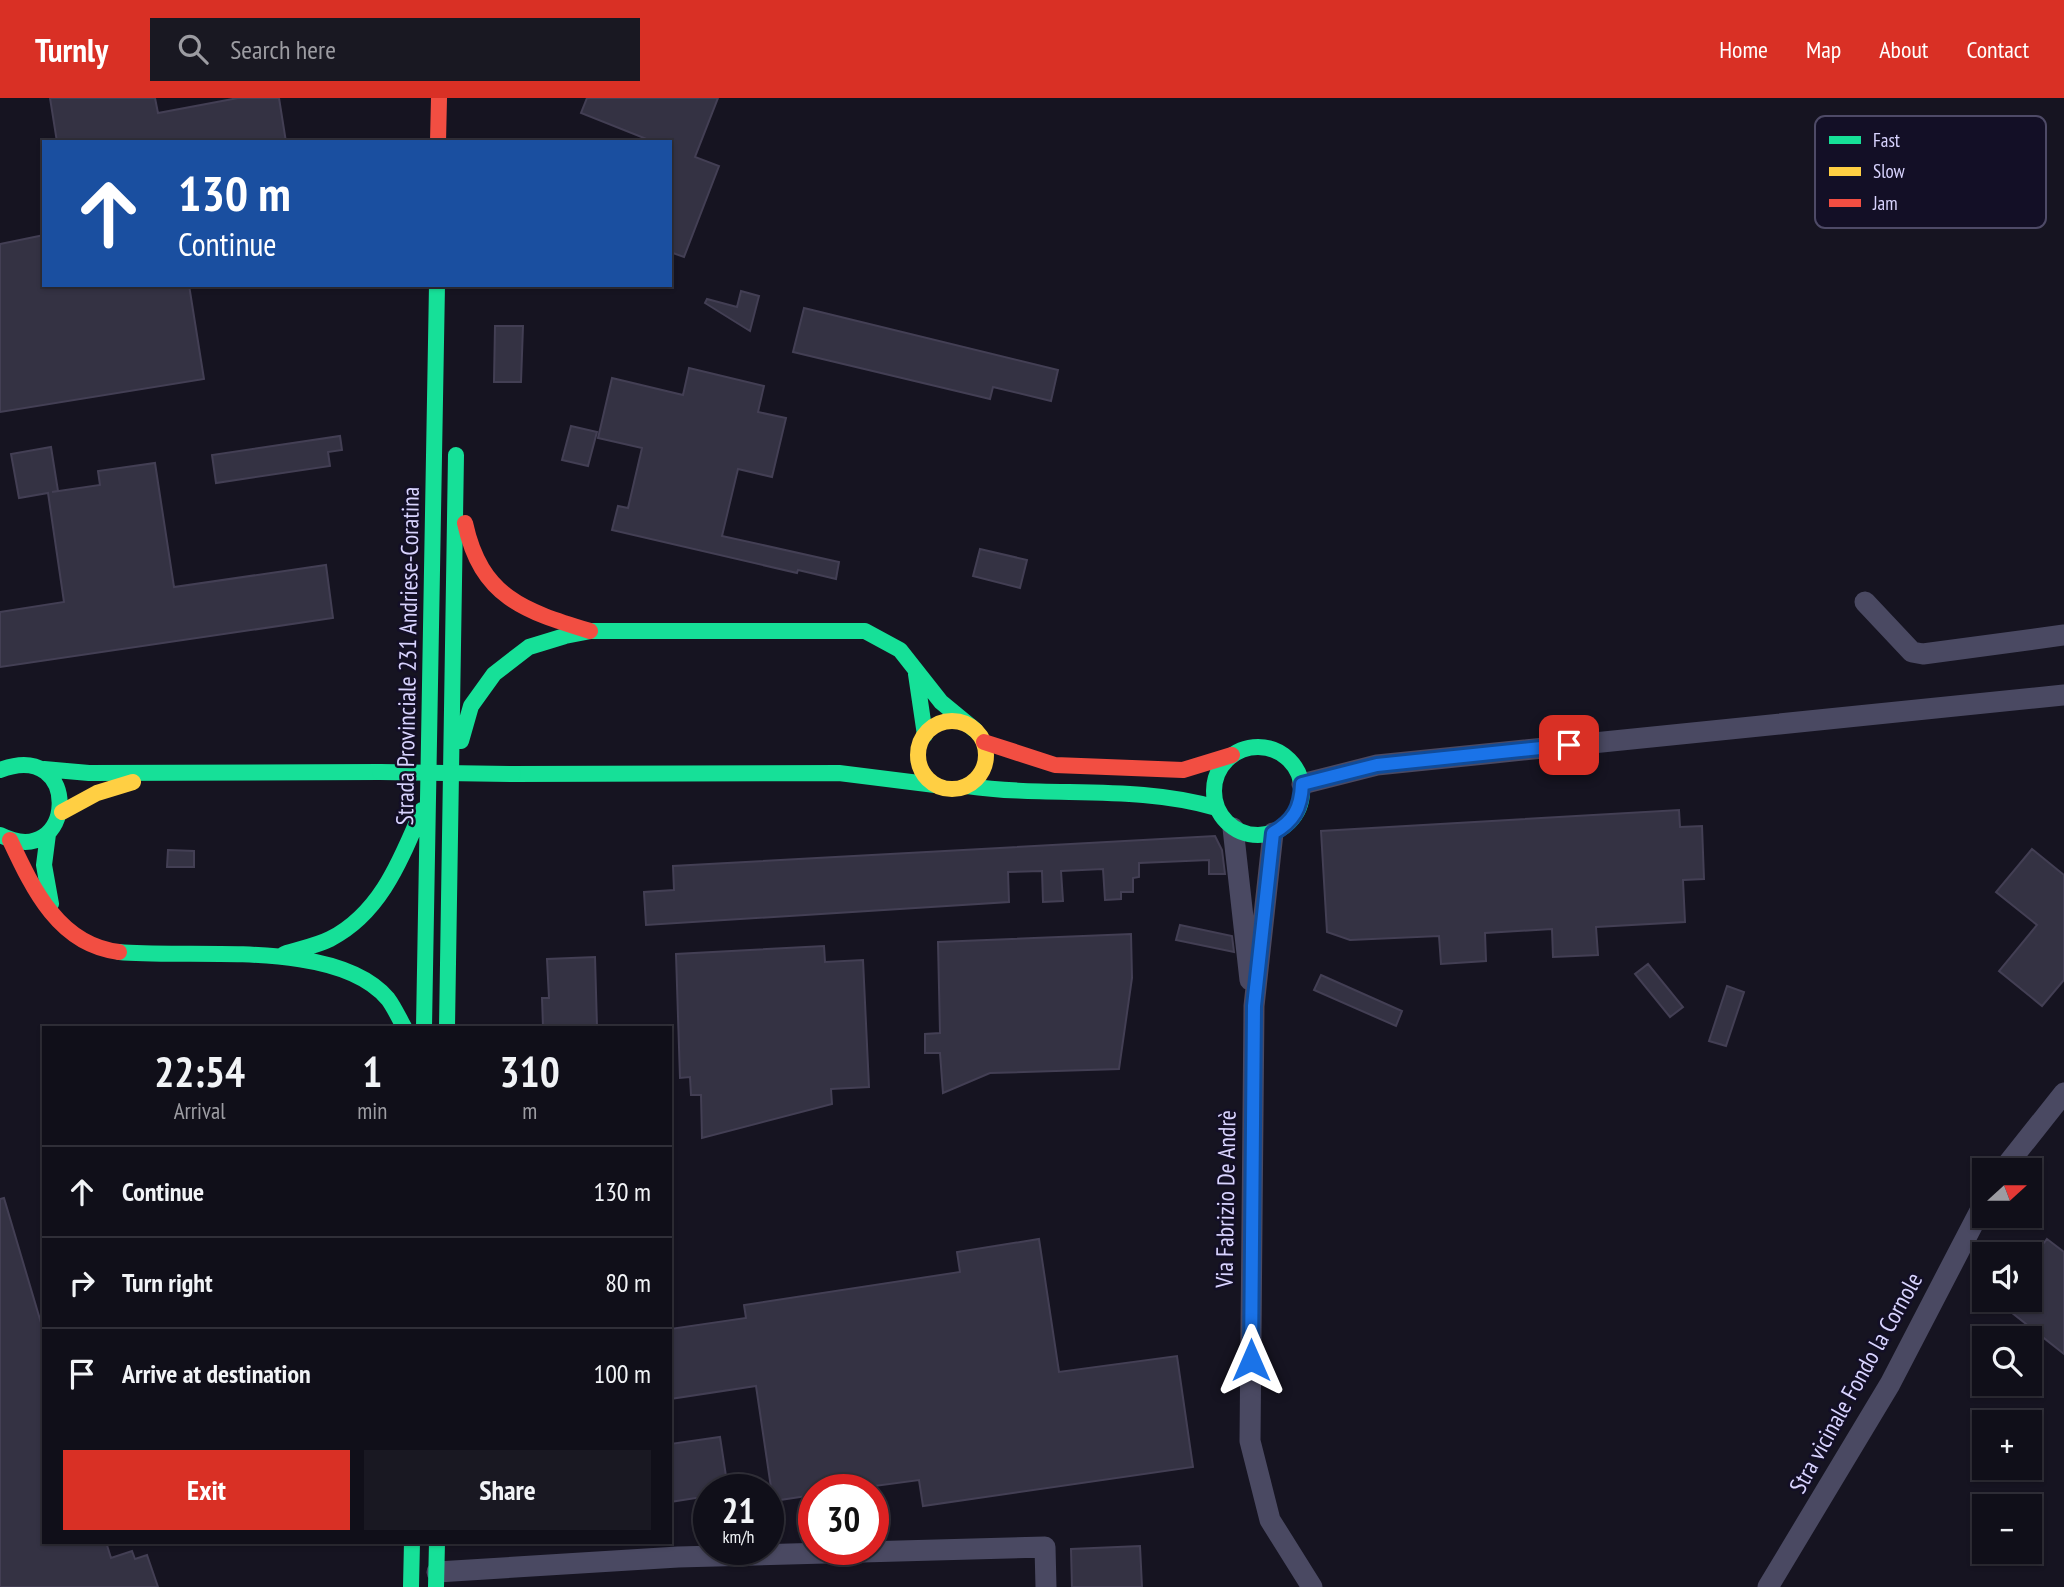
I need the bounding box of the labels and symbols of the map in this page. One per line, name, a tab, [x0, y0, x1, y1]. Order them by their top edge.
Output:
legend	[1815, 116, 2046, 228]
text: Fast	[1873, 128, 1901, 152]
text: Slow	[1873, 159, 1906, 183]
text: Jam	[1872, 191, 1898, 215]
street label: Strada Provinciale 231 Andriese-Coratina	[389, 486, 426, 826]
pin	[1539, 715, 1599, 775]
street label: Via Fabrizio De Andrè	[1208, 1110, 1243, 1289]
north arrow	[1972, 1158, 2042, 1228]
street label: Stra vicinale Fondo la Cornole	[1782, 1267, 1929, 1499]
position arrow	[1214, 1323, 1288, 1397]
speed limit sign: 30	[798, 1474, 889, 1565]

